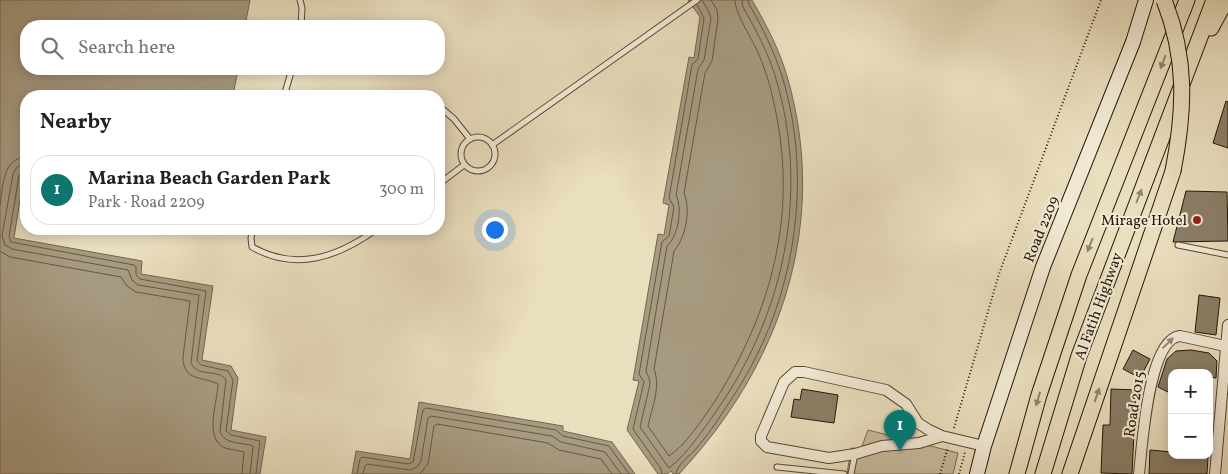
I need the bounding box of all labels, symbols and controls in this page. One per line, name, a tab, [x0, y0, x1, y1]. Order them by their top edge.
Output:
search box	[20, 20, 445, 75]
icon: search	[38, 34, 66, 62]
text: Search here	[78, 35, 175, 61]
one-way arrow	[1158, 55, 1166, 69]
text: Nearby	[40, 108, 111, 137]
text: Marina Beach Garden Park	[88, 166, 330, 192]
text: 1	[54, 179, 60, 201]
text: 300 m	[379, 179, 424, 201]
one-way arrow	[1136, 189, 1143, 204]
text: Park · Road 2209	[88, 192, 205, 214]
street label: Road 2209	[1020, 193, 1065, 266]
place label: Mirage Hotel	[1101, 211, 1187, 232]
marker: Mirage Hotel	[1191, 214, 1203, 226]
your location	[482, 217, 508, 243]
one-way arrow	[1086, 238, 1093, 253]
street label: Al Fatih Highway	[1070, 250, 1129, 363]
one-way arrow	[1162, 337, 1174, 349]
map controls	[1168, 369, 1213, 459]
button: +	[1168, 369, 1213, 414]
street label: Road 2015	[1120, 370, 1151, 439]
one-way arrow	[1093, 387, 1101, 402]
one-way arrow	[1033, 392, 1041, 407]
pin: 1	[884, 410, 916, 451]
button: −	[1168, 414, 1213, 459]

